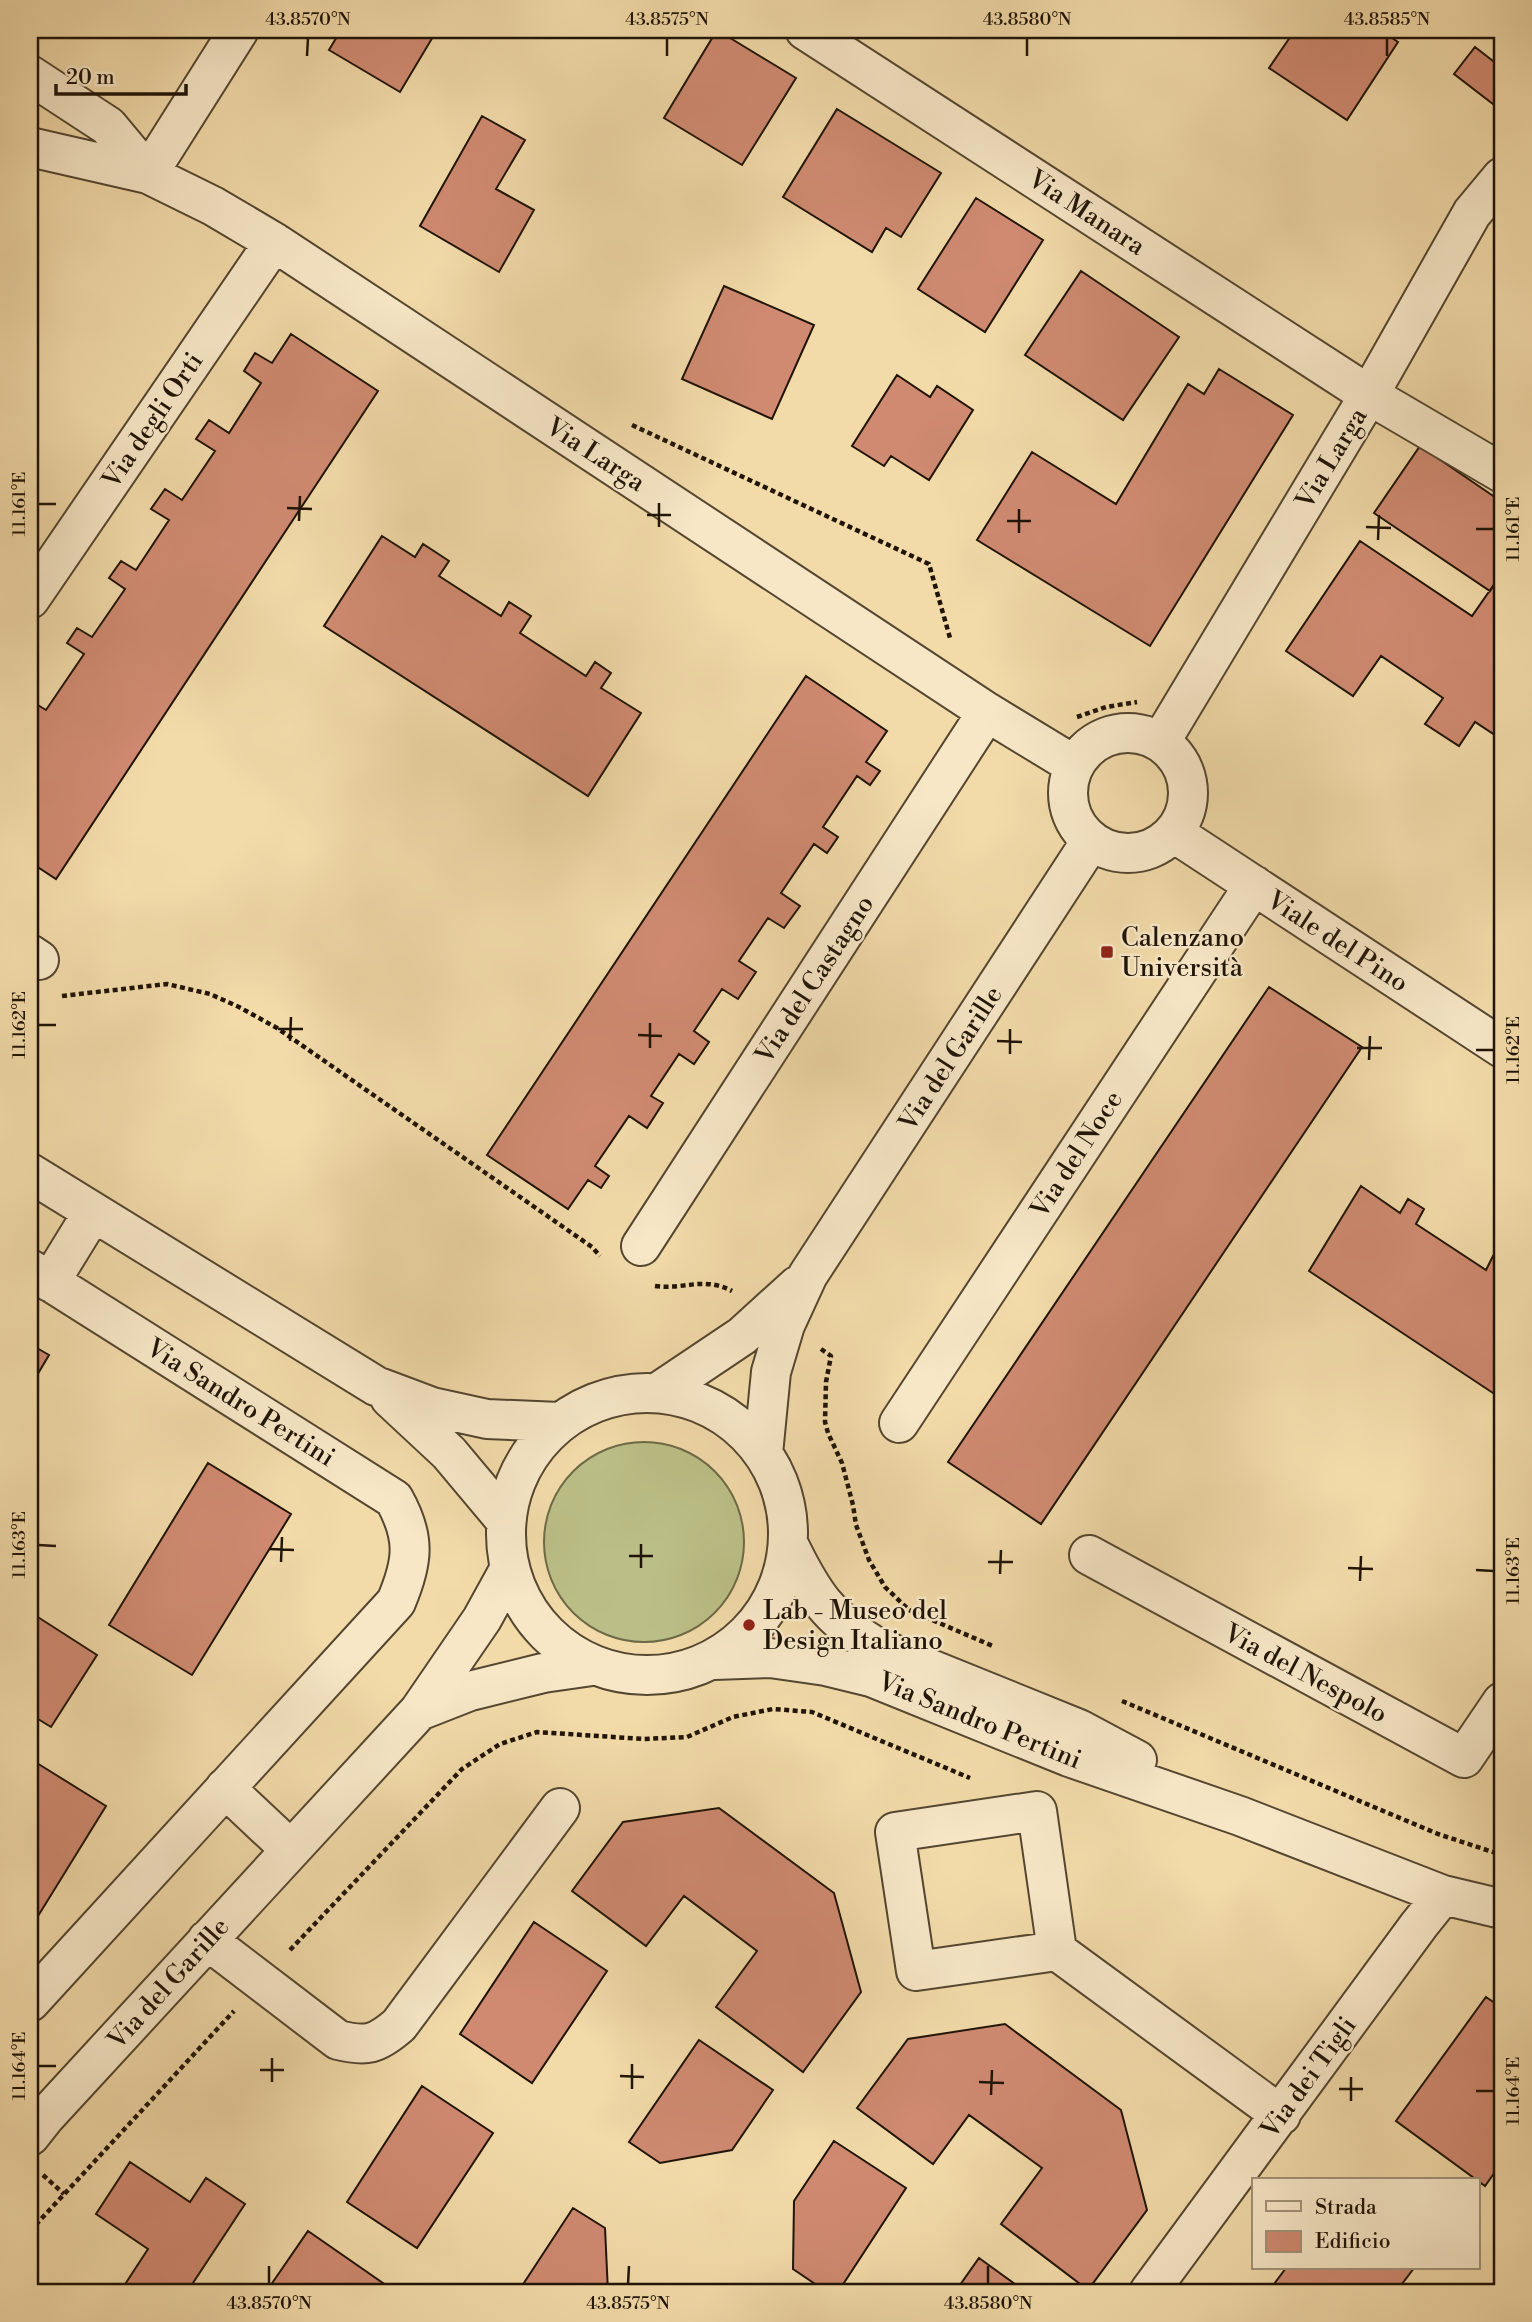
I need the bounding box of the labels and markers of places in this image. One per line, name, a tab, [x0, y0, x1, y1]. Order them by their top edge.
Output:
place label: Calenzano Università	[1121, 922, 1244, 984]
marker: Calenzano Università	[1099, 944, 1115, 960]
place label: Lab - Museo del Design Italiano	[763, 1595, 947, 1657]
marker: Lab - Museo del Design Italiano	[741, 1617, 757, 1633]

